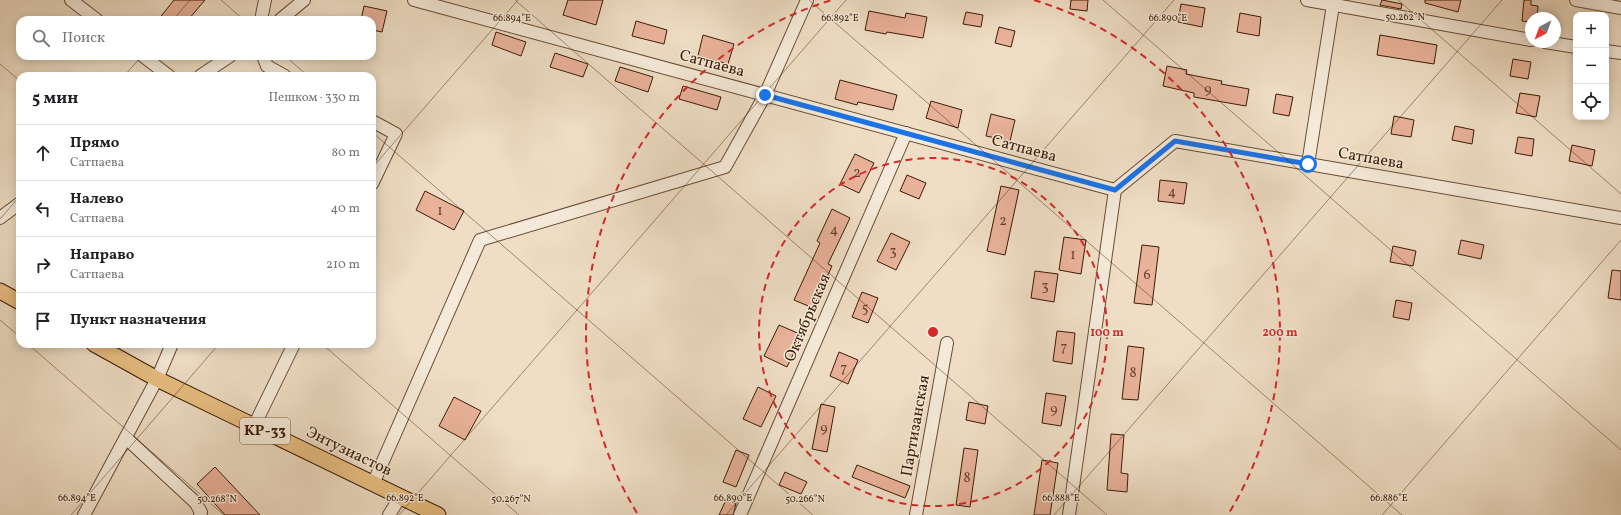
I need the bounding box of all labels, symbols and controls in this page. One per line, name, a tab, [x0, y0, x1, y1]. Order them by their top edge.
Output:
text: 50.262°N	[1385, 10, 1425, 24]
text: 66.894°E	[493, 11, 531, 25]
text: 66.892°E	[821, 11, 859, 25]
text: 66.890°E	[1149, 11, 1187, 25]
north arrow	[1525, 12, 1561, 48]
map controls	[1573, 12, 1609, 120]
button: +	[1573, 12, 1609, 48]
search box	[16, 16, 376, 60]
icon: search	[30, 27, 52, 49]
text: Поиск	[62, 28, 105, 49]
street label: Сатпаева	[677, 45, 747, 83]
button: −	[1573, 48, 1609, 84]
house number: 9	[1204, 80, 1212, 99]
button: locate	[1573, 84, 1609, 120]
route end	[756, 86, 774, 104]
text: 5 мин	[32, 87, 78, 110]
text: Пешком · 330 m	[268, 89, 360, 107]
street label: Сатпаева	[989, 130, 1059, 168]
text: Прямо	[70, 133, 119, 154]
icon: ahead	[32, 142, 54, 164]
street label: Сатпаева	[1336, 142, 1406, 176]
text: 80 m	[331, 144, 360, 162]
text: Сатпаева	[70, 154, 124, 172]
route start	[1299, 155, 1317, 173]
house number: 2	[853, 164, 861, 183]
house number: 4	[1168, 183, 1176, 202]
text: Налево	[70, 189, 124, 210]
icon: left	[32, 198, 54, 220]
text: 40 m	[331, 200, 360, 218]
house number: 1	[437, 202, 443, 221]
text: Сатпаева	[70, 210, 124, 228]
house number: 2	[999, 212, 1007, 231]
house number: 4	[830, 221, 838, 240]
house number: 3	[889, 242, 897, 261]
text: Направо	[70, 245, 134, 266]
house number: 1	[1070, 246, 1076, 265]
icon: right	[32, 254, 54, 276]
text: 210 m	[326, 256, 360, 274]
text: Сатпаева	[70, 266, 124, 284]
house number: 6	[1143, 266, 1151, 285]
street label: Октябрьская	[780, 270, 836, 366]
house number: 3	[1041, 277, 1049, 296]
house number: 5	[862, 299, 868, 318]
icon: arrive	[32, 310, 54, 332]
text: Пункт назначения	[70, 310, 206, 331]
centre of rings	[926, 325, 940, 339]
text: 100 m	[1090, 325, 1124, 341]
text: 200 m	[1262, 325, 1298, 341]
house number: 7	[1061, 338, 1068, 357]
house number: 7	[841, 359, 848, 378]
house number: 8	[1129, 364, 1137, 383]
street label: Партизанская	[896, 373, 936, 479]
house number: 9	[1050, 400, 1058, 419]
road number: KP-33	[240, 418, 290, 444]
house number: 9	[820, 419, 828, 438]
street label: Энтузиастов	[303, 422, 395, 482]
house number: 8	[963, 469, 971, 488]
text: 66.894°E	[58, 491, 96, 505]
text: 66.892°E	[386, 491, 424, 505]
text: 66.890°E	[714, 491, 752, 505]
text: 66.888°E	[1042, 491, 1080, 505]
text: 66.886°E	[1370, 491, 1408, 505]
text: 50.268°N	[197, 492, 237, 506]
text: 50.267°N	[491, 492, 531, 506]
text: 50.266°N	[785, 492, 825, 506]

